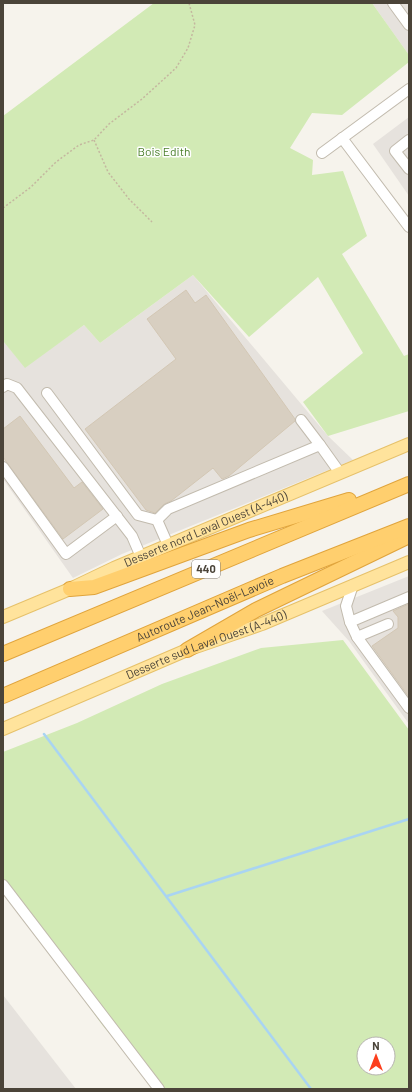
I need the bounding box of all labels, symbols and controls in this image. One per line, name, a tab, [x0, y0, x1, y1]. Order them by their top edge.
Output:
park label: Bois Edith	[137, 144, 191, 158]
street label: Desserte nord Laval Ouest (A-440)	[121, 488, 289, 570]
road number: 440	[192, 560, 220, 578]
street label: Autoroute Jean-Noël-Lavoie	[134, 572, 276, 644]
street label: Desserte sud Laval Ouest (A-440)	[123, 606, 289, 681]
north arrow	[356, 1036, 396, 1076]
text: N	[372, 1039, 380, 1052]

